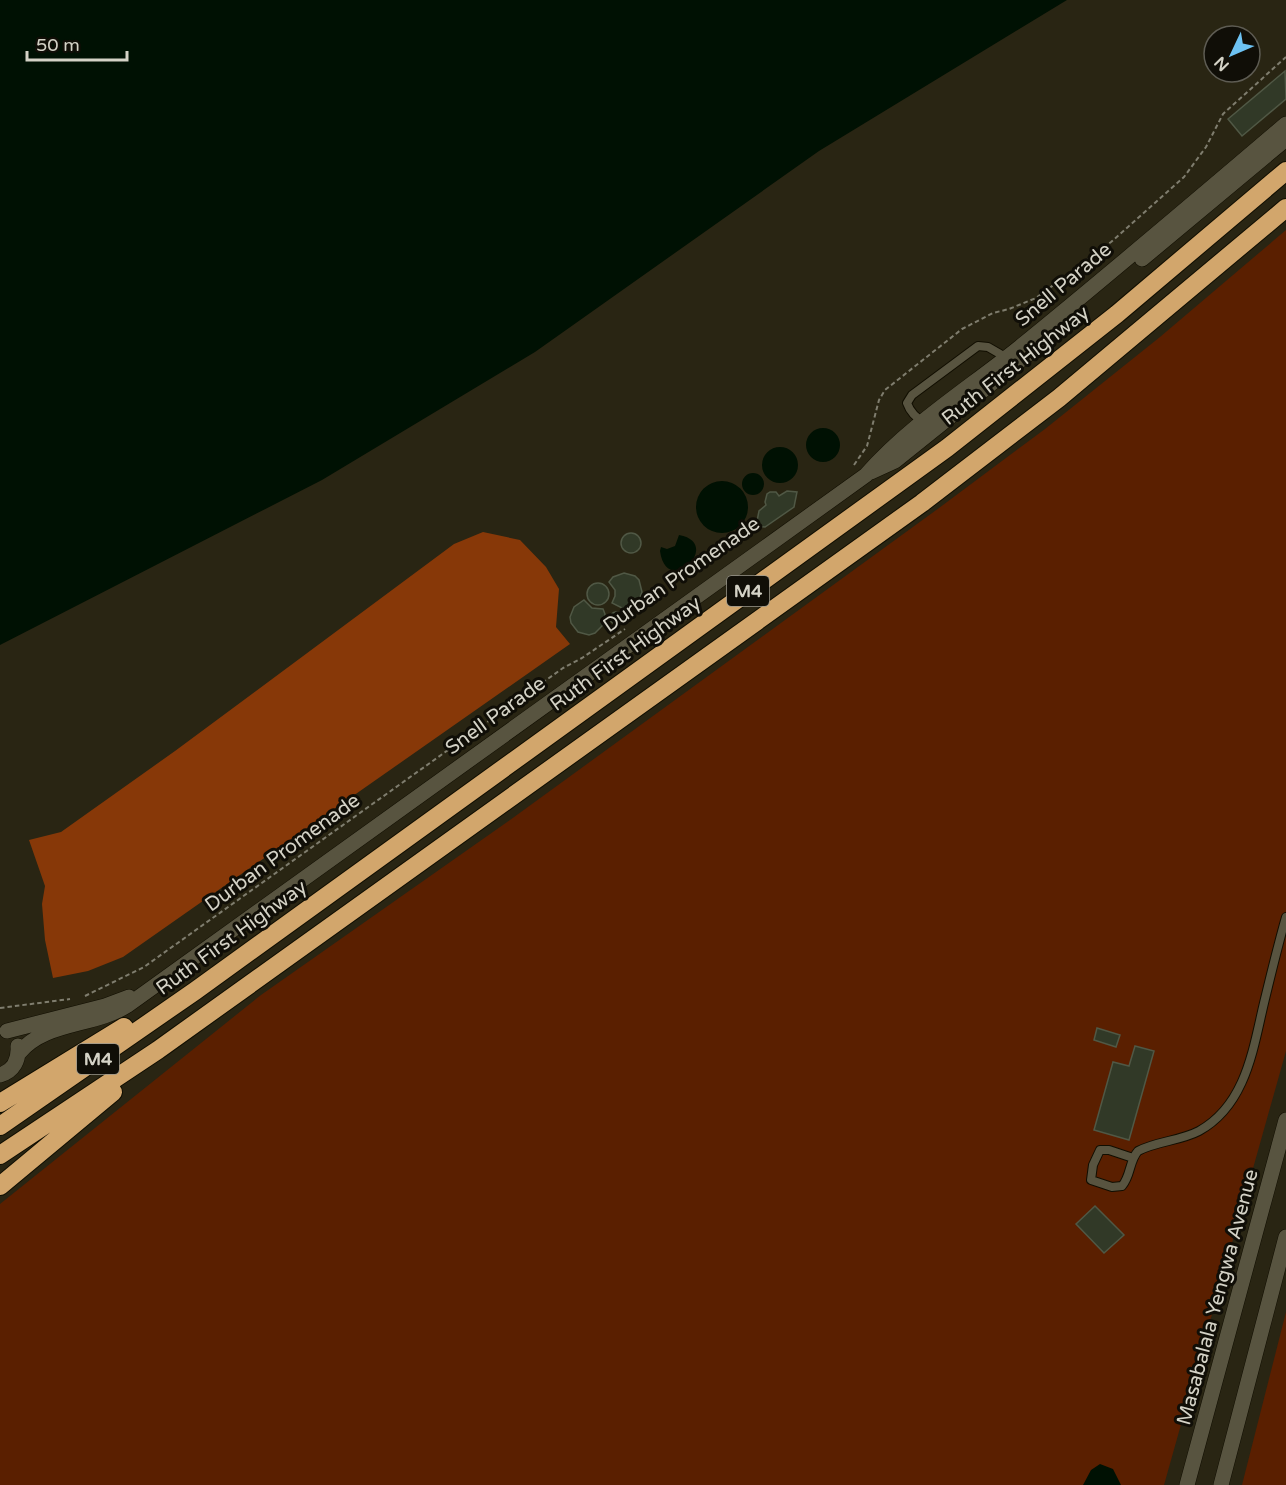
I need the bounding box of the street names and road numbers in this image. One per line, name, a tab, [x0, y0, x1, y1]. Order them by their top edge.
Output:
street label: Snell Parade	[1011, 238, 1116, 332]
street label: Ruth First Highway	[937, 301, 1094, 431]
street label: Durban Promenade	[599, 512, 765, 638]
road number: M4	[727, 576, 769, 606]
street label: Ruth First Highway	[546, 591, 706, 717]
street label: Snell Parade	[441, 671, 550, 760]
street label: Durban Promenade	[200, 789, 365, 917]
street label: Ruth First Highway	[152, 875, 312, 1001]
road number: M4	[77, 1044, 119, 1074]
street label: Masabalala Yengwa Avenue	[1172, 1167, 1264, 1428]

